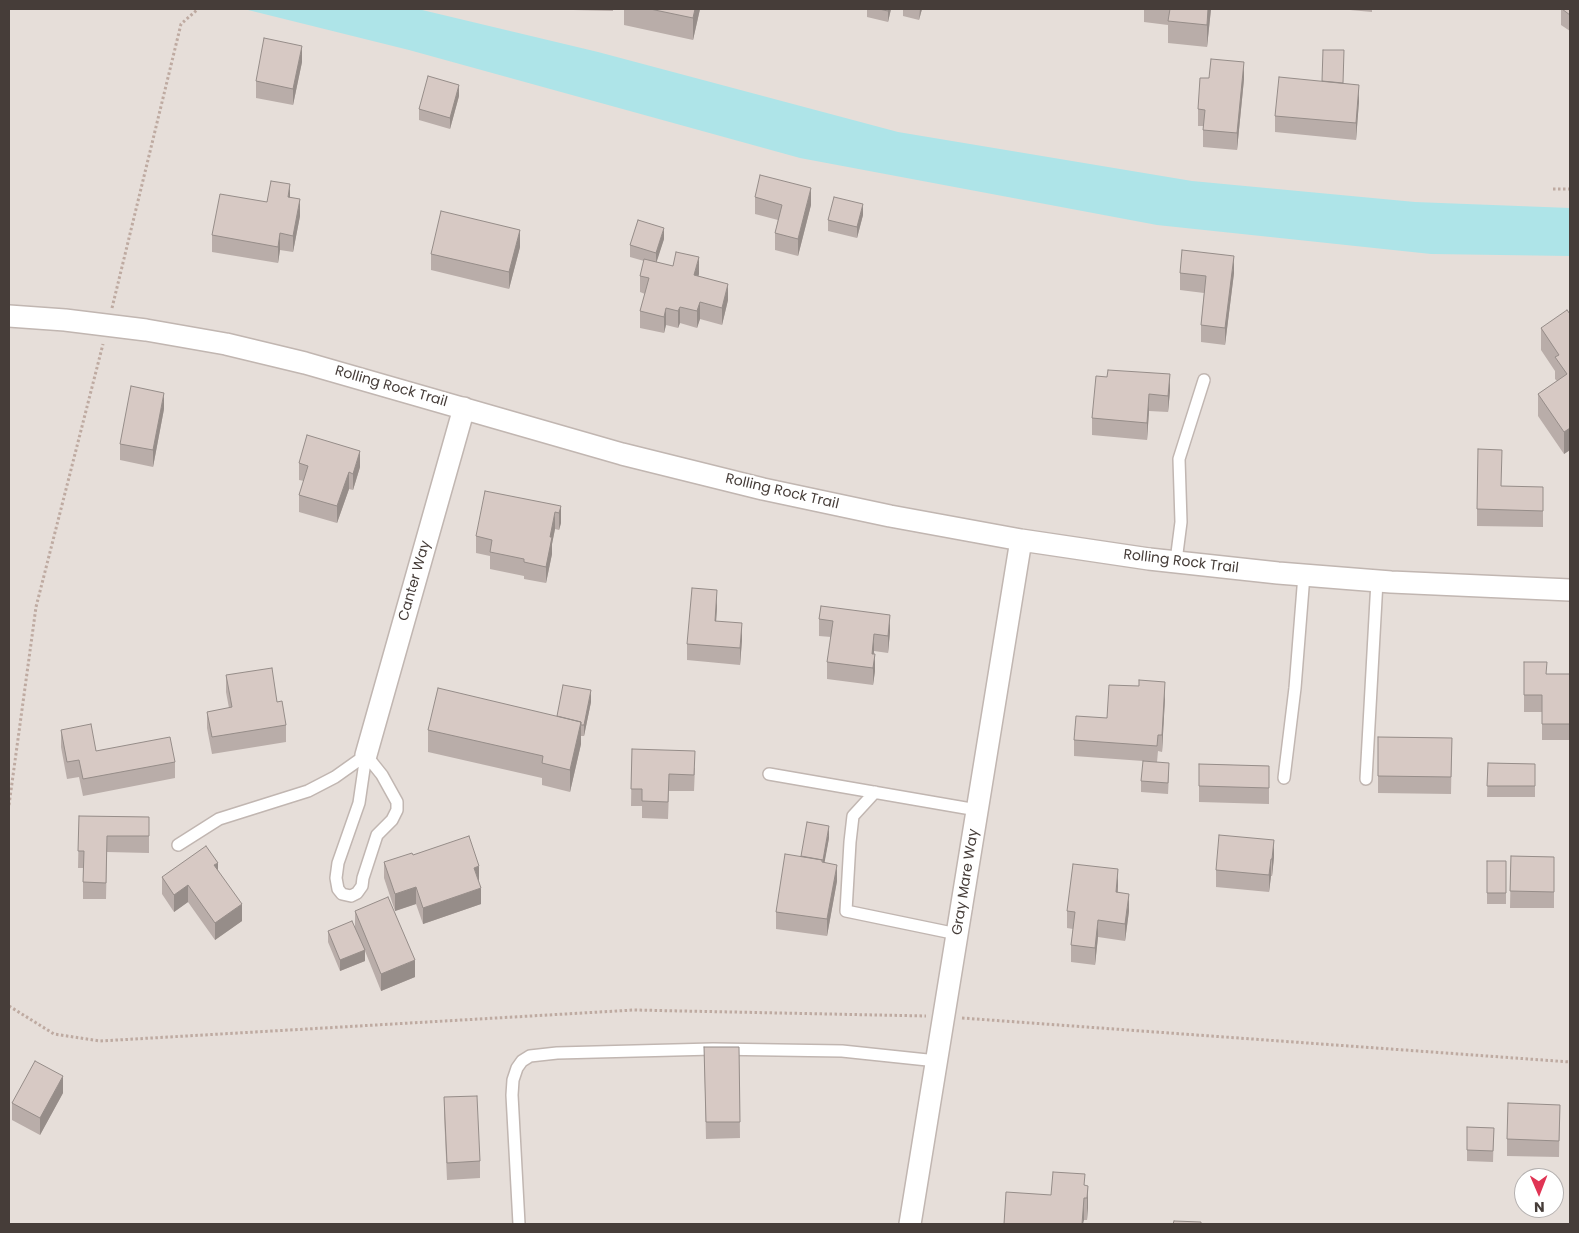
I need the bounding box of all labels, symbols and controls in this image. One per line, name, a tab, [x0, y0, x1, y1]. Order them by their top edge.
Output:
street label: Rolling Rock Trail	[333, 363, 449, 411]
street label: Rolling Rock Trail	[724, 471, 840, 513]
street label: Canter Way	[395, 539, 435, 623]
street label: Rolling Rock Trail	[1122, 547, 1240, 577]
street label: Gray Mare Way	[949, 828, 983, 936]
north arrow	[1514, 1168, 1564, 1218]
text: N	[1534, 1197, 1545, 1217]

